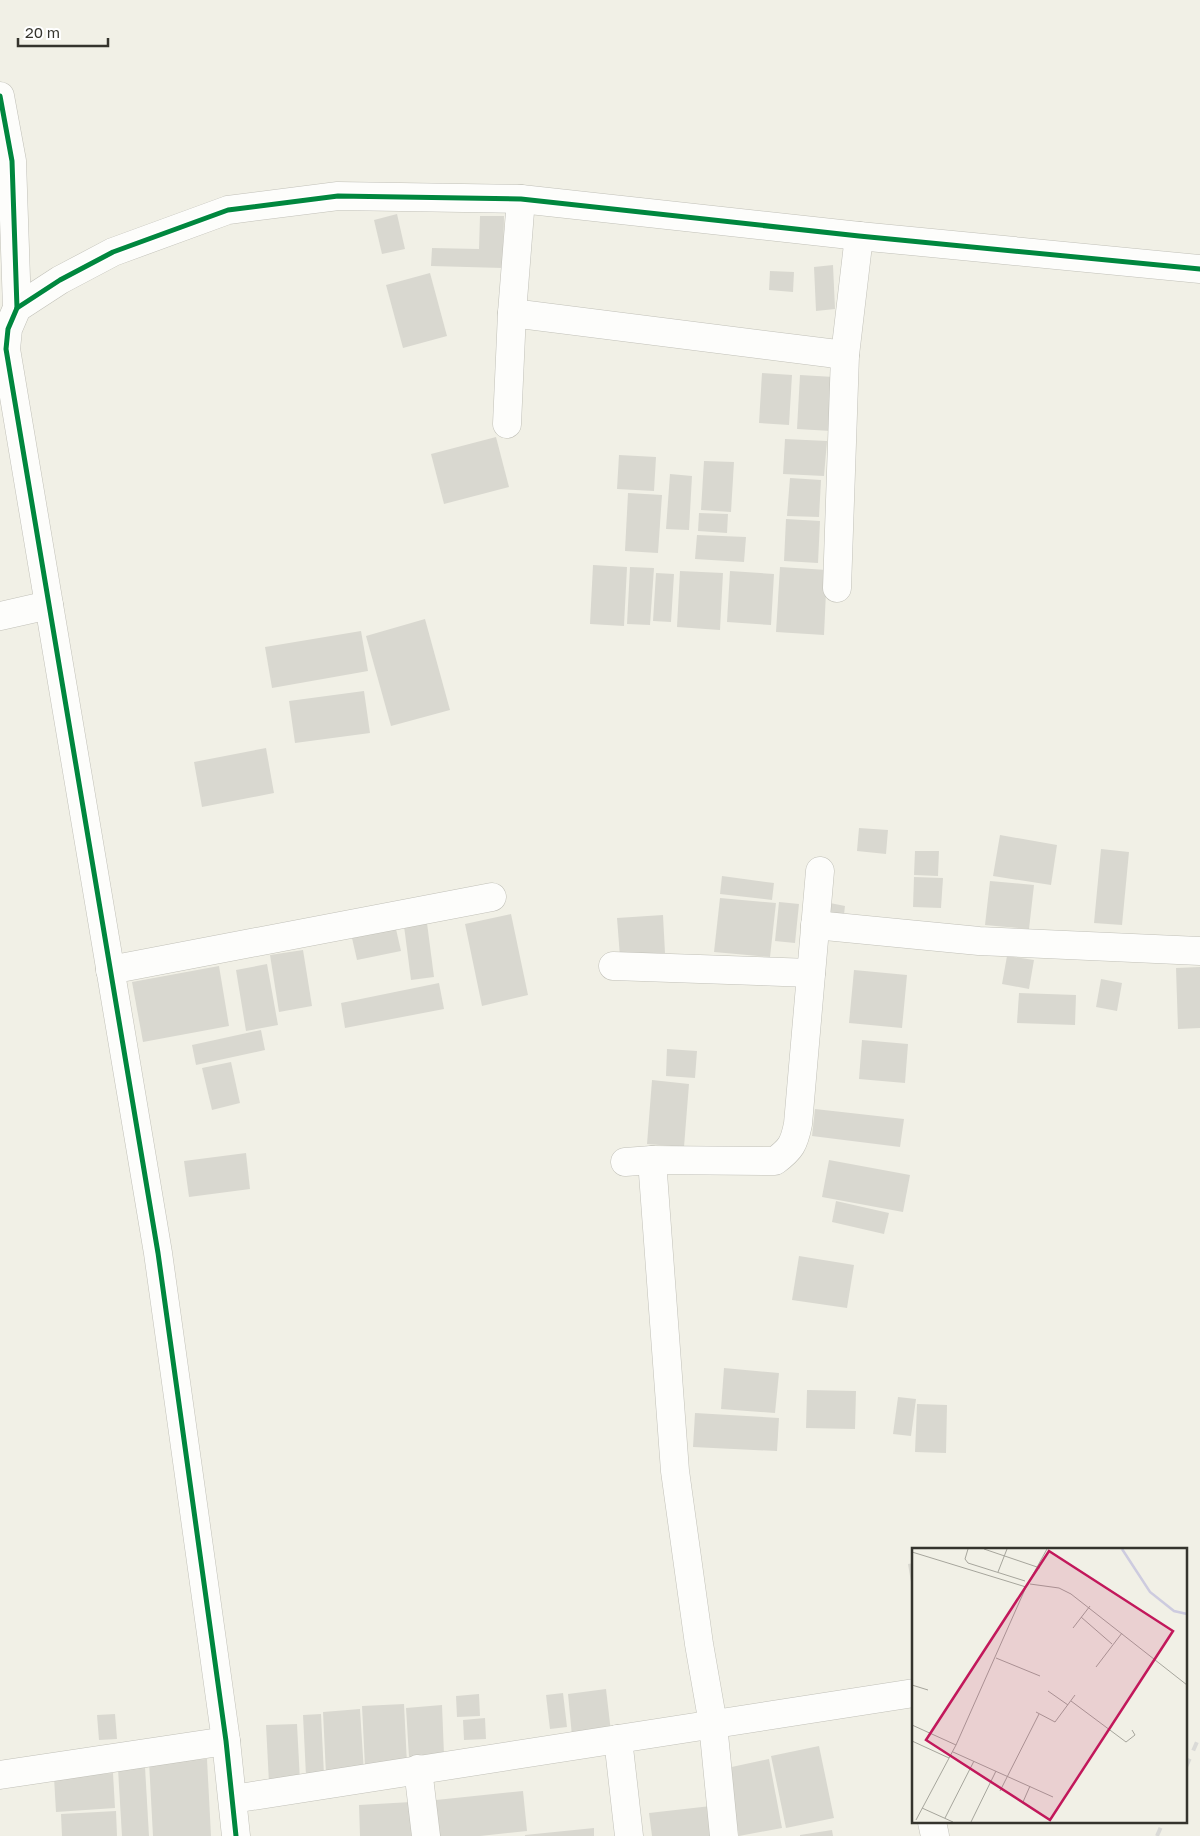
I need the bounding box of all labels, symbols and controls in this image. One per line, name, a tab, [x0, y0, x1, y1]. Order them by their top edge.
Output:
scale bar	[18, 15, 108, 47]
text: 20 m	[25, 23, 60, 41]
inset map	[912, 1548, 1188, 1824]

